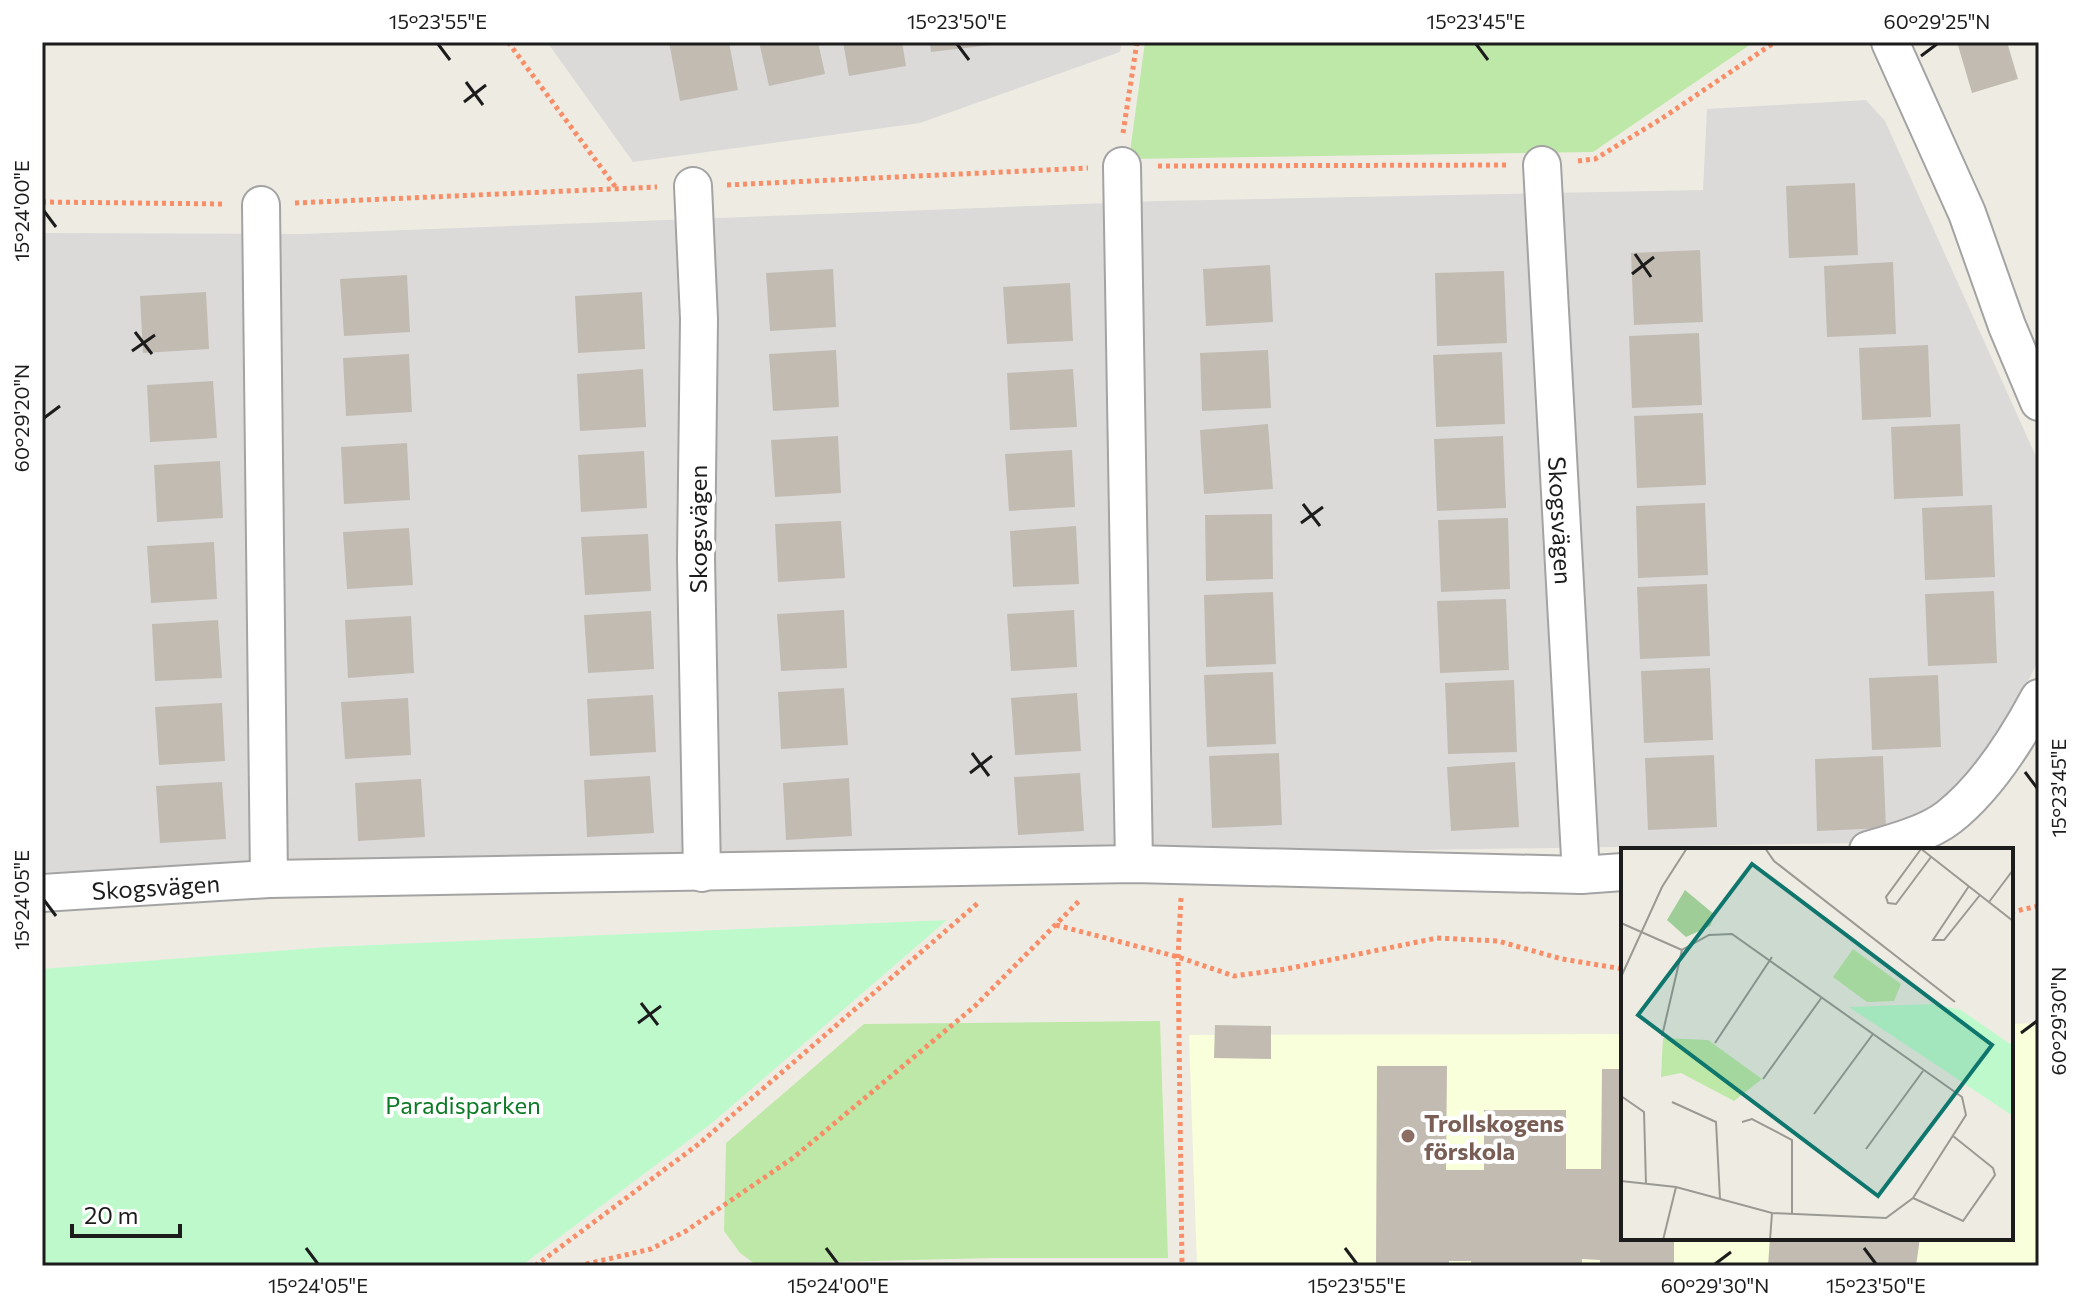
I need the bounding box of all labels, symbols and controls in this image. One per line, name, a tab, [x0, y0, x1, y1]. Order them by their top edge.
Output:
text: 15°23'55"E	[389, 9, 487, 33]
text: 15°23'50"E	[907, 9, 1007, 33]
text: 15°23'45"E	[1427, 9, 1525, 33]
text: 60°29'25"N	[1884, 9, 1990, 33]
text: 15°24'00"E	[9, 160, 33, 262]
text: 60°29'20"N	[9, 364, 33, 472]
street label: Skogsvägen	[1544, 456, 1580, 585]
street label: Skogsvägen	[683, 465, 712, 593]
text: 15°23'45"E	[2046, 739, 2070, 837]
inset map	[1621, 848, 2013, 1240]
text: 15°24'05"E	[9, 850, 33, 950]
street label: Skogsvägen	[91, 868, 221, 904]
text: 60°29'30"N	[2046, 967, 2070, 1075]
park label: Paradisparken	[385, 1090, 541, 1119]
place label: Trollskogens förskola	[1424, 1108, 1564, 1165]
marker: Trollskogens förskola	[1399, 1127, 1417, 1145]
scale bar	[72, 1188, 180, 1238]
text: 20 m	[84, 1200, 138, 1229]
text: 15°24'05"E	[268, 1273, 368, 1297]
text: 15°24'00"E	[787, 1273, 889, 1297]
text: 15°23'55"E	[1308, 1273, 1406, 1297]
text: 60°29'30"N	[1661, 1273, 1769, 1297]
text: 15°23'50"E	[1826, 1273, 1926, 1297]

